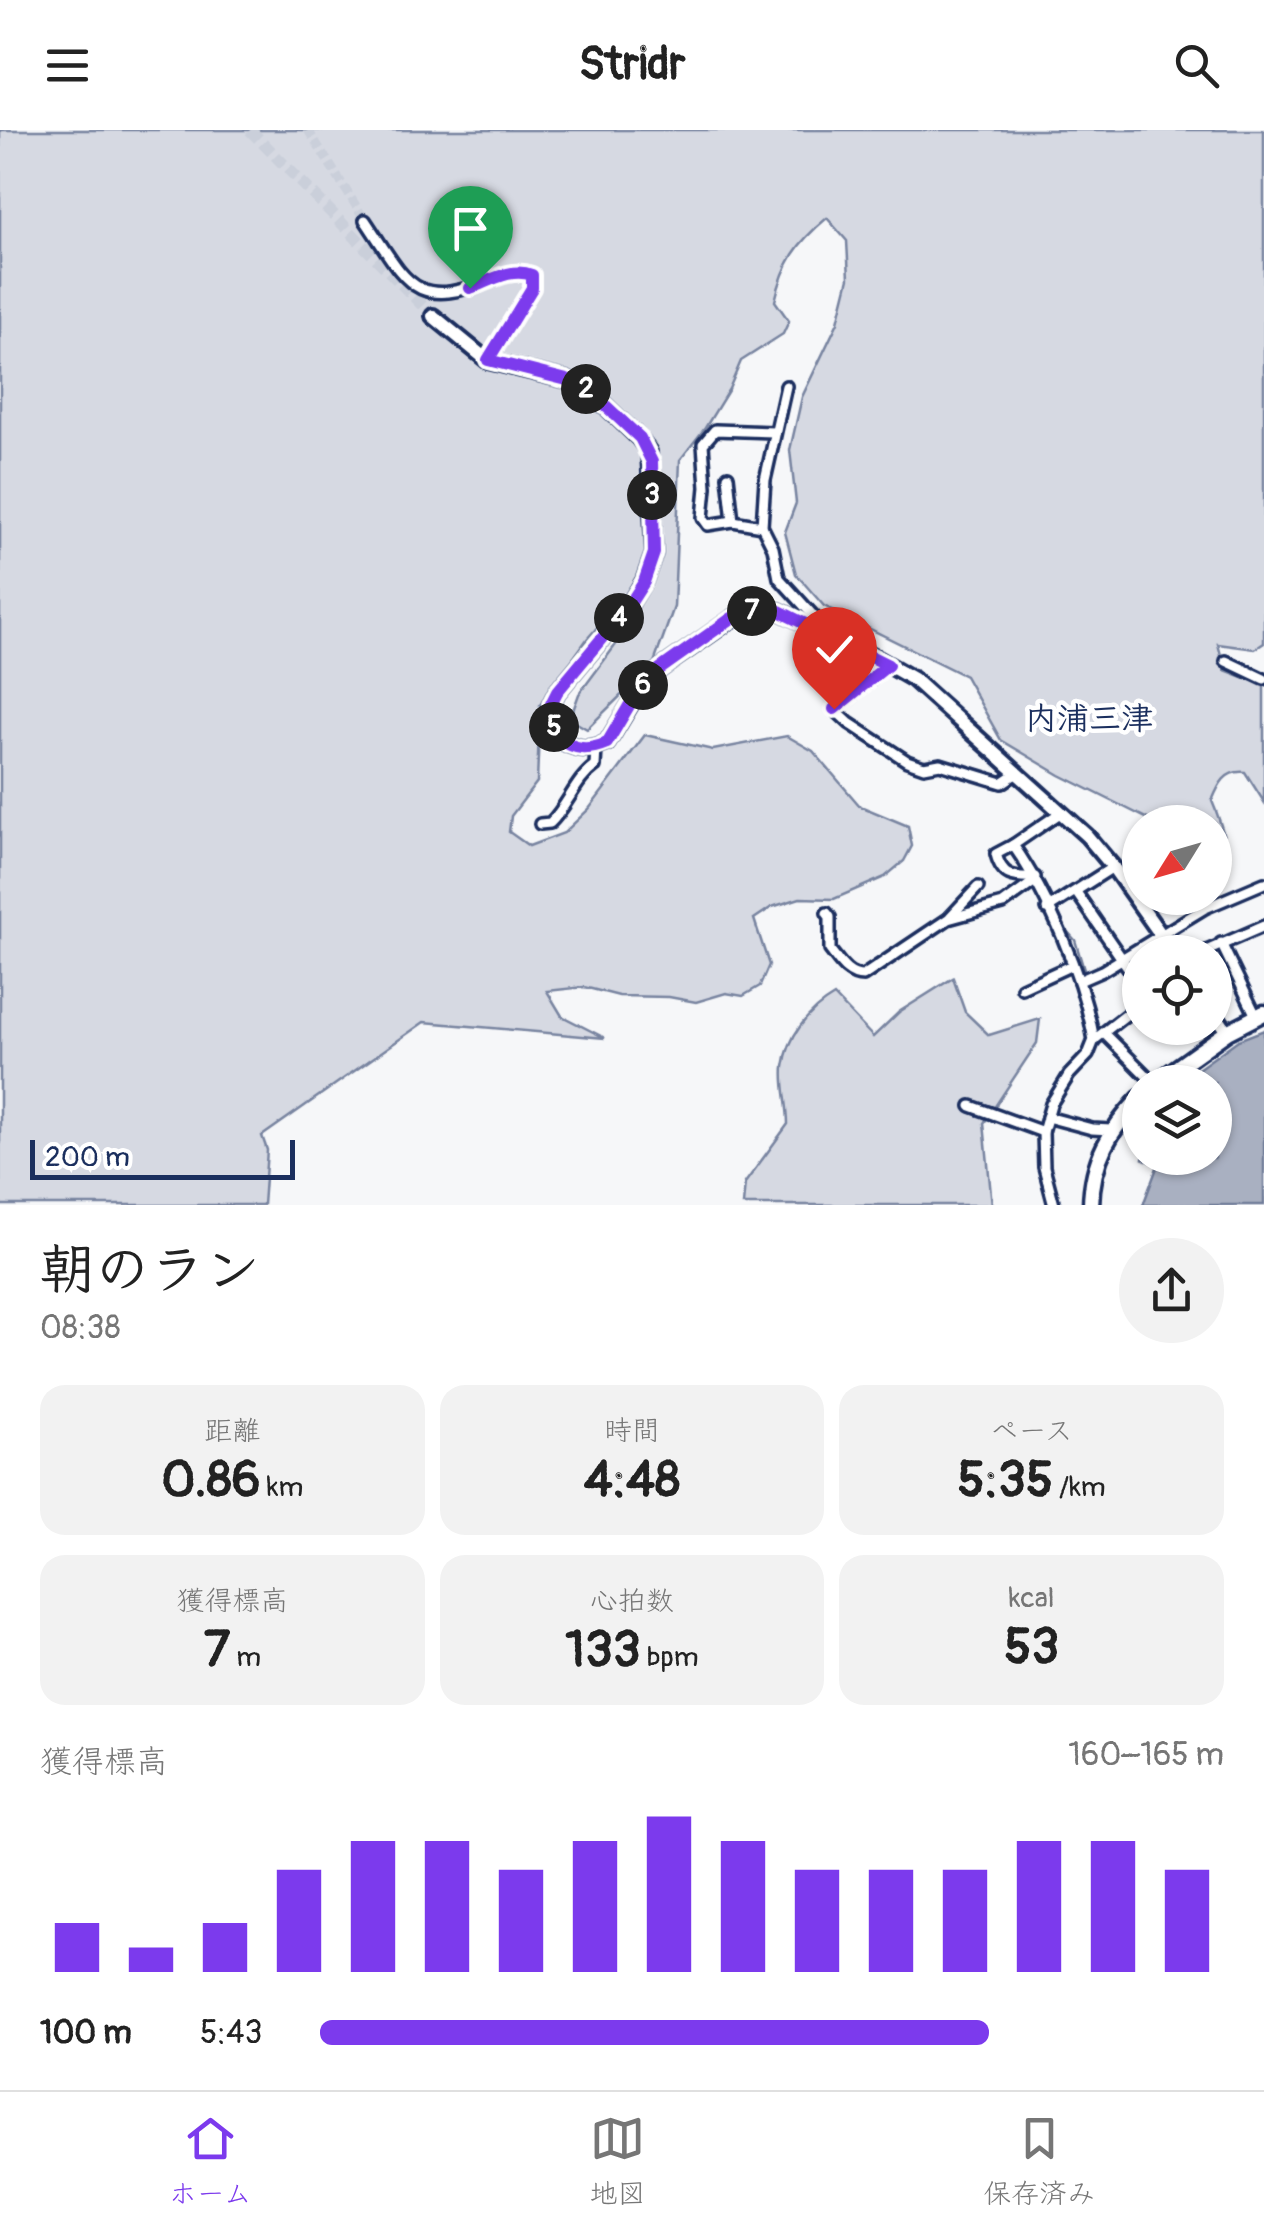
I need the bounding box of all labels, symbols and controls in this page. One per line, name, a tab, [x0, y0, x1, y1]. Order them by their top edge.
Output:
text: Stridr	[579, 37, 685, 93]
icon: menu	[40, 38, 95, 93]
icon: search	[1169, 38, 1224, 93]
pin	[428, 186, 513, 289]
icon: arrive	[443, 201, 498, 256]
pin: 2	[561, 364, 611, 414]
text: 2	[578, 371, 594, 406]
pin: 3	[627, 470, 677, 520]
text: 3	[644, 477, 660, 512]
pin: 7	[727, 586, 777, 636]
pin: 4	[594, 593, 644, 643]
text: 7	[745, 593, 759, 628]
text: 4	[611, 600, 627, 635]
pin	[792, 607, 877, 710]
icon: check	[807, 622, 862, 677]
pin: 6	[618, 660, 668, 710]
text: 6	[635, 667, 651, 702]
district label: 内浦三津	[1025, 699, 1153, 739]
pin: 5	[529, 702, 579, 752]
text: 5	[546, 709, 562, 744]
north arrow	[1122, 805, 1232, 915]
map controls	[1122, 805, 1232, 1175]
button: locate	[1122, 935, 1232, 1045]
button: layers	[1122, 1065, 1232, 1175]
scale bar	[30, 1135, 295, 1180]
text: 200 m	[45, 1140, 130, 1175]
text: 朝のラン	[40, 1236, 260, 1305]
button: share	[1119, 1238, 1224, 1343]
text: 08:38	[40, 1308, 121, 1348]
text: 距離	[204, 1414, 260, 1449]
text: 時間	[604, 1414, 660, 1449]
text: ペース	[990, 1414, 1073, 1449]
text: 0.86	[161, 1449, 261, 1512]
text: 4:48	[584, 1449, 680, 1512]
text: 5:35	[958, 1449, 1053, 1512]
text: km	[261, 1470, 303, 1505]
text: /km	[1053, 1470, 1106, 1505]
text: kcal	[1009, 1581, 1054, 1616]
text: 獲得標高	[176, 1584, 288, 1619]
text: 心拍数	[590, 1584, 674, 1619]
text: 53	[1004, 1616, 1059, 1679]
text: 7	[204, 1619, 230, 1682]
text: 133	[565, 1619, 641, 1682]
text: m	[230, 1640, 261, 1675]
text: bpm	[641, 1640, 699, 1675]
text: 160–165 m	[1068, 1735, 1224, 1775]
text: 獲得標高	[40, 1742, 168, 1782]
text: 100 m	[40, 2013, 132, 2053]
text: 5:43	[200, 2013, 262, 2053]
tab: ホーム	[169, 2111, 252, 2212]
tab: 地図	[589, 2111, 645, 2212]
tab: 保存済み	[983, 2111, 1095, 2212]

